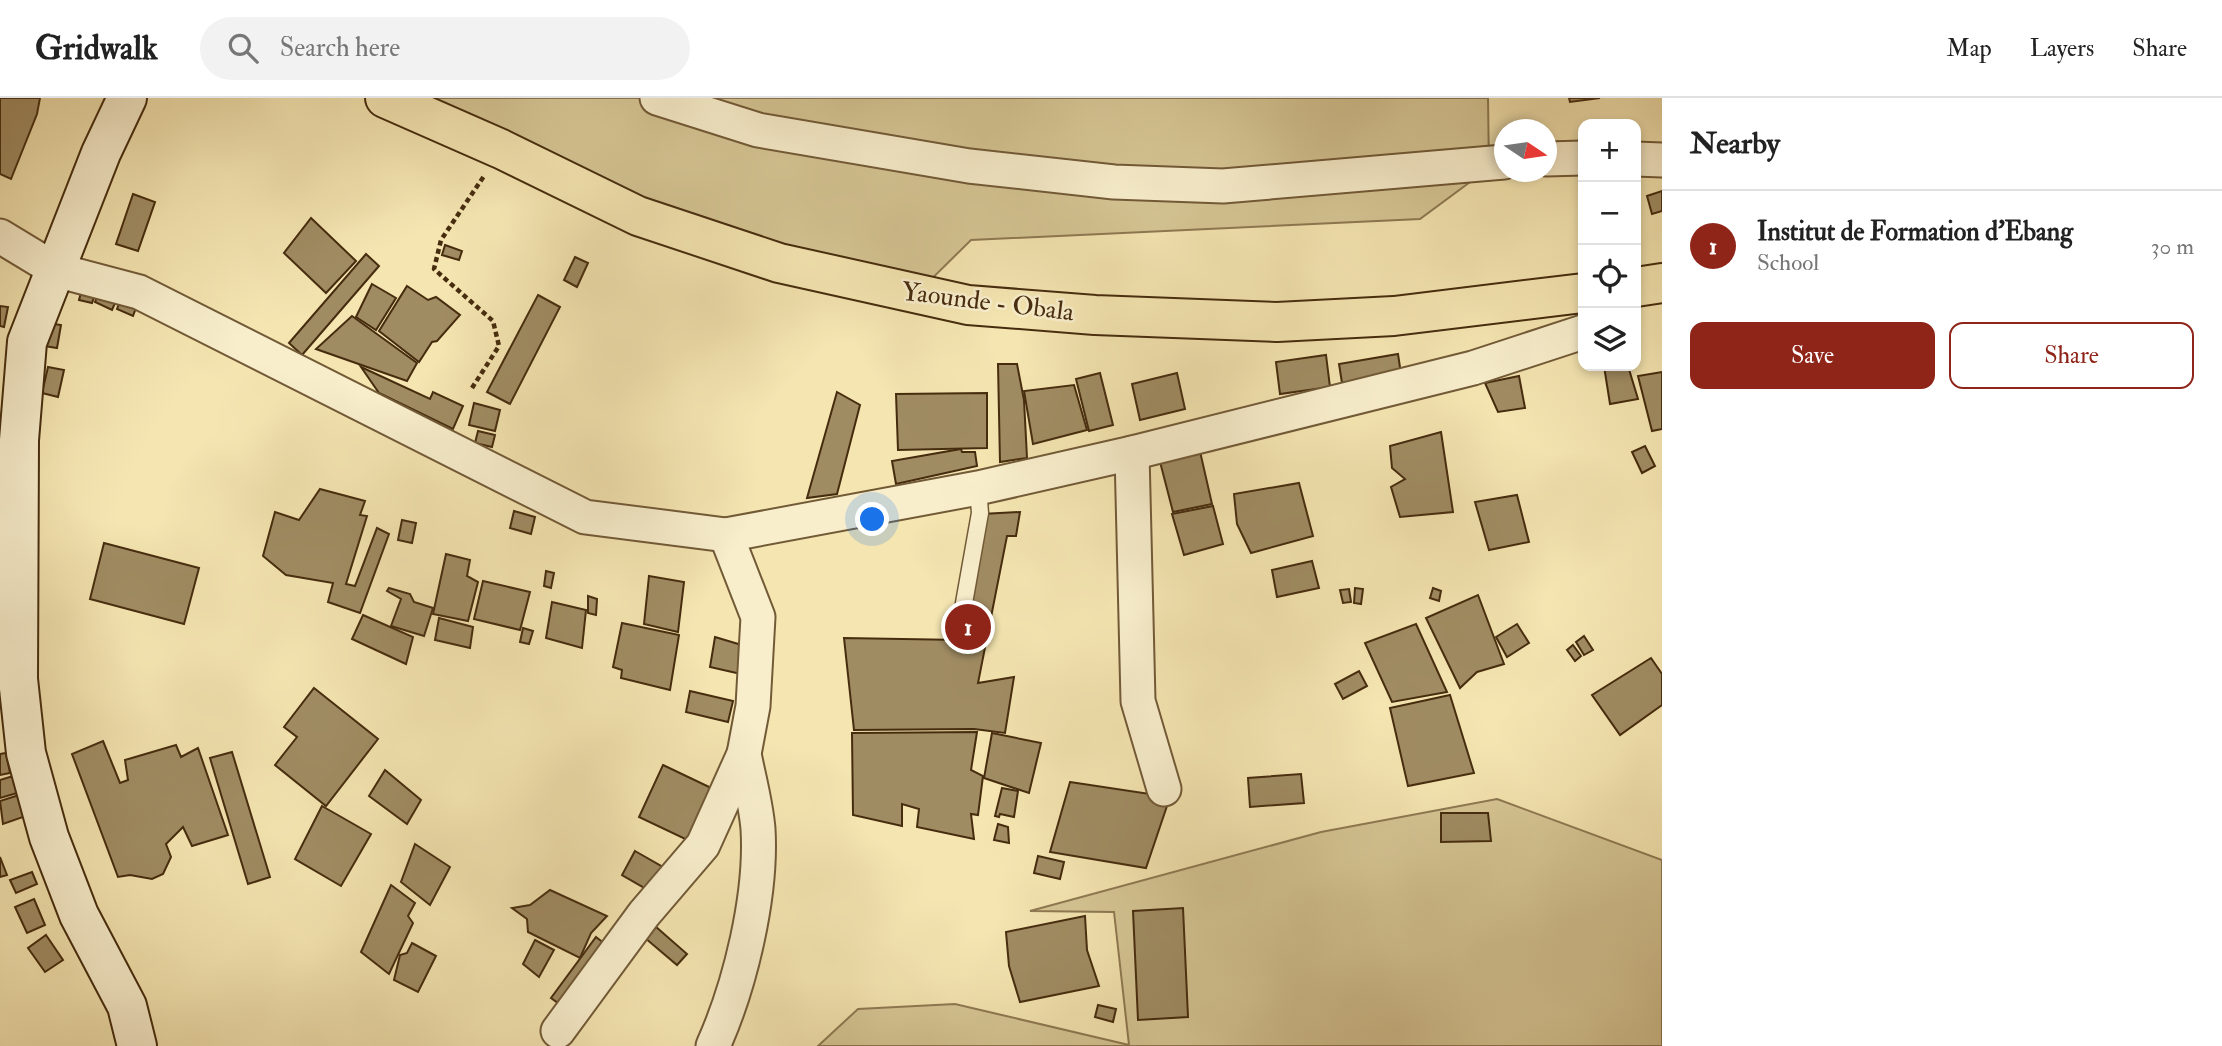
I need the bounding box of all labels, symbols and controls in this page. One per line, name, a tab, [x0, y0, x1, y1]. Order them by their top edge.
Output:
search box	[200, 17, 690, 80]
text: Gridwalk	[35, 28, 158, 69]
icon: search	[224, 29, 262, 67]
text: Search here	[280, 32, 400, 64]
text: Map	[1947, 33, 1992, 64]
text: Layers	[2030, 33, 2094, 64]
text: Share	[2132, 33, 2187, 64]
north arrow	[1494, 119, 1557, 182]
map controls	[1578, 119, 1641, 371]
button: +	[1578, 119, 1641, 182]
text: Nearby	[1690, 125, 1780, 162]
button: −	[1578, 182, 1641, 245]
text: Institut de Formation d'Ebang	[1757, 216, 2073, 248]
text: 1	[1709, 232, 1717, 261]
text: 30 m	[2151, 232, 2194, 261]
button: locate	[1578, 245, 1641, 308]
text: School	[1757, 248, 1819, 277]
street label: Yaounde - Obala	[900, 276, 1076, 328]
button: layers	[1578, 308, 1641, 371]
button: Save	[1690, 322, 1935, 389]
button: Share	[1949, 322, 2194, 389]
your location	[855, 502, 889, 536]
pin: 1	[945, 601, 991, 653]

